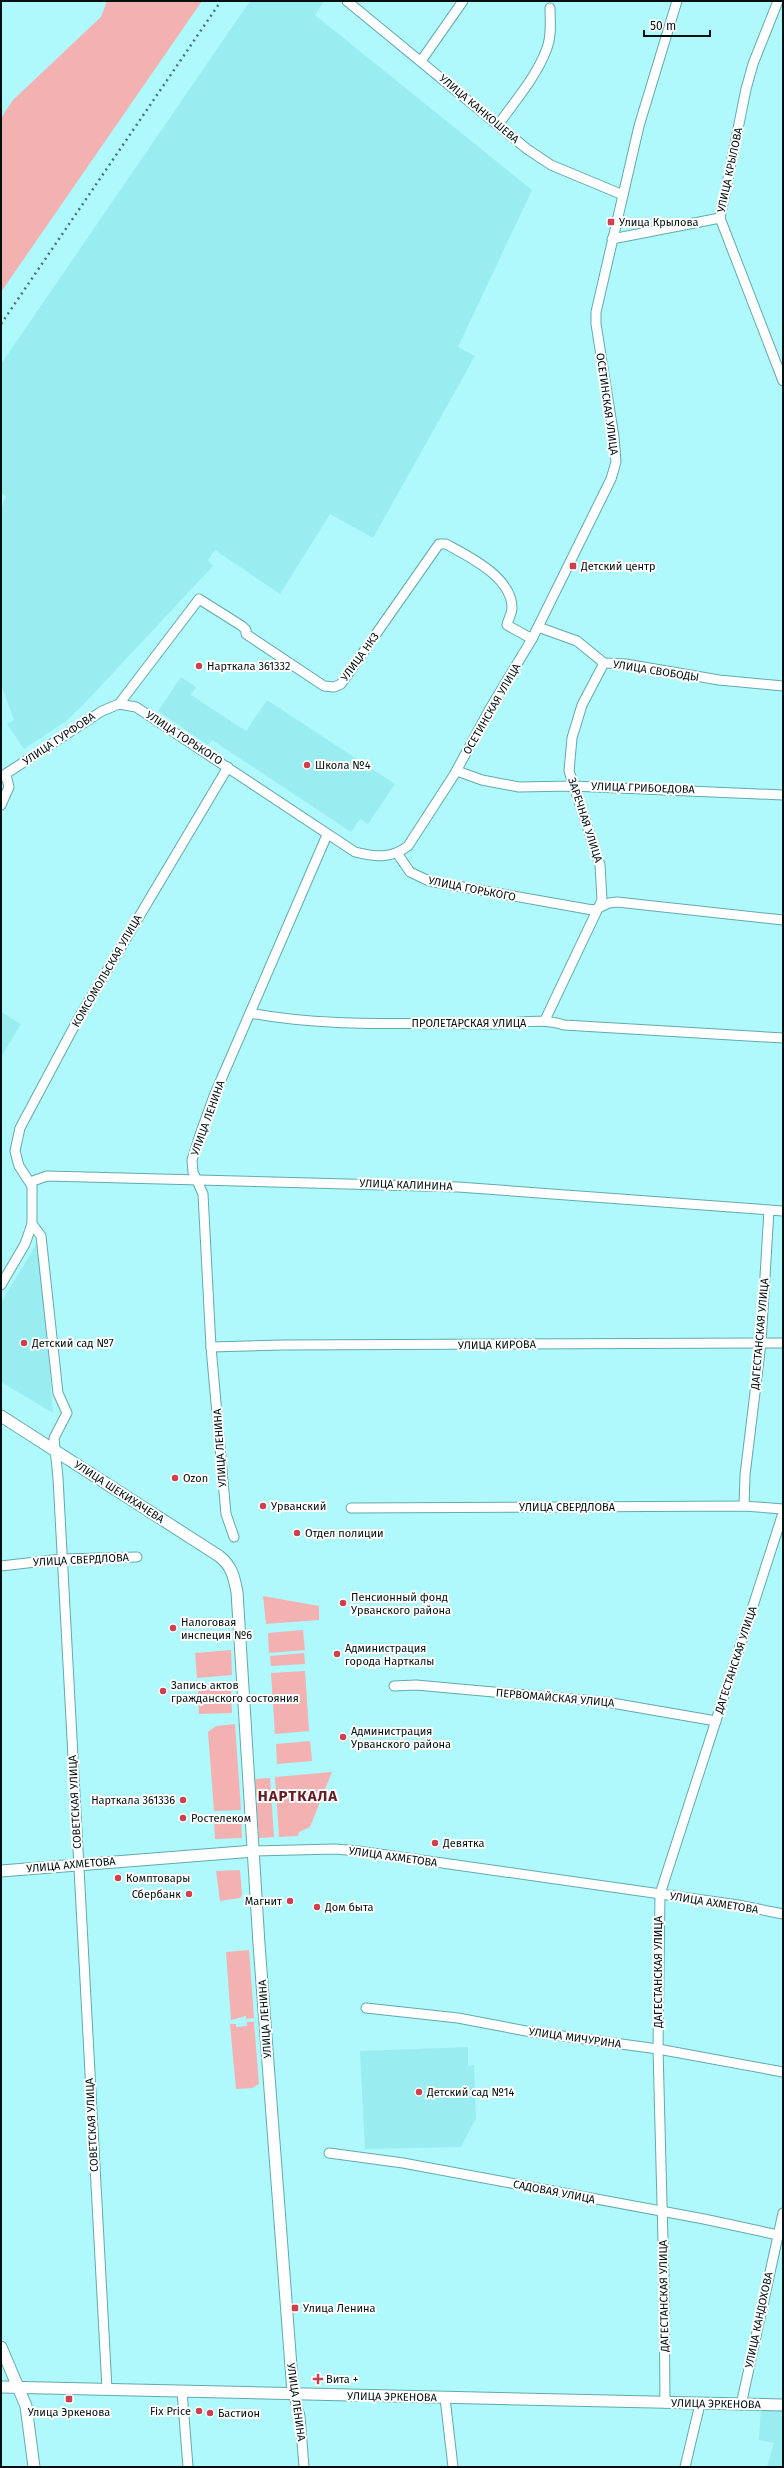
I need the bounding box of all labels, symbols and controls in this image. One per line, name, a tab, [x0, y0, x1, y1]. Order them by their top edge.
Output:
scale bar	[644, 12, 710, 38]
text: 50 m	[650, 19, 676, 33]
street label: УЛИЦА КАНКОШЕВА	[436, 72, 522, 147]
street label: УЛИЦА КРЫЛОВА	[715, 126, 746, 214]
place label: Улица Крылова	[619, 216, 699, 229]
marker: Улица Крылова	[606, 217, 616, 227]
street label: ОСЕТИНСКАЯ УЛИЦА	[593, 352, 621, 457]
place label: Детский центр	[580, 560, 656, 573]
marker: Детский центр	[568, 561, 578, 571]
street label: УЛИЦА НКЗ	[338, 630, 382, 684]
street label: УЛИЦА СВОБОДЫ	[612, 658, 700, 684]
place label: Нарткала 361332	[207, 660, 290, 673]
marker: Нарткала 361332	[194, 661, 204, 671]
street label: ОСЕТИНСКАЯ УЛИЦА	[461, 661, 524, 757]
street label: УЛИЦА ГОРЬКОГО	[143, 708, 225, 768]
street label: УЛИЦА ГУРФОВА	[20, 710, 98, 768]
place label: Школа №4	[315, 759, 371, 772]
marker: Школа №4	[302, 760, 312, 770]
street label: ЗАРЕЧНАЯ УЛИЦА	[565, 776, 605, 865]
street label: УЛИЦА ГРИБОЕДОВА	[591, 780, 696, 796]
street label: УЛИЦА ГОРЬКОГО	[427, 874, 517, 904]
street label: КОМСОМОЛЬСКАЯ УЛИЦА	[69, 912, 145, 1030]
street label: ПРОЛЕТАРСКАЯ УЛИЦА	[412, 1017, 527, 1030]
street label: УЛИЦА ЛЕНИНА	[188, 1078, 228, 1157]
street label: УЛИЦА КАЛИНИНА	[359, 1177, 454, 1193]
street label: ДАГЕСТАНСКАЯ УЛИЦА	[749, 1277, 771, 1391]
place label: Детский сад №7	[31, 1337, 114, 1350]
marker: Детский сад №7	[19, 1338, 29, 1348]
street label: УЛИЦА КИРОВА	[458, 1338, 537, 1352]
street label: УЛИЦА ЛЕНИНА	[211, 1408, 229, 1488]
street label: УЛИЦА ШЕКИХАЧЕВА	[72, 1458, 167, 1526]
place label: Ozon	[183, 1472, 208, 1485]
marker: Ozon	[170, 1473, 180, 1483]
place label: Урванский	[271, 1500, 326, 1513]
marker: Урванский	[258, 1501, 268, 1511]
street label: УЛИЦА СВЕРДЛОВА	[519, 1501, 616, 1514]
place label: Отдел полиции	[305, 1527, 384, 1540]
marker: Отдел полиции	[292, 1528, 302, 1538]
street label: УЛИЦА СВЕРДЛОВА	[33, 1551, 130, 1569]
place label: Пенсионный фонд Урванского района	[351, 1591, 451, 1617]
marker: Пенсионный фонд Урванского района	[338, 1598, 348, 1608]
street label: ДАГЕСТАНСКАЯ УЛИЦА	[712, 1604, 760, 1716]
place label: Налоговая инспеция №6	[181, 1616, 252, 1642]
marker: Налоговая инспеция №6	[168, 1623, 178, 1633]
place label: Администрация города Нарткалы	[345, 1642, 434, 1668]
marker: Администрация города Нарткалы	[332, 1649, 342, 1659]
place label: Запись актов гражданского состояния	[171, 1679, 299, 1705]
marker: Запись актов гражданского состояния	[158, 1686, 168, 1696]
street label: ПЕРВОМАЙСКАЯ УЛИЦА	[495, 1686, 615, 1710]
place label: Администрация Урванского района	[351, 1725, 451, 1751]
marker: Администрация Урванского района	[338, 1732, 348, 1742]
street label: СОВЕТСКАЯ УЛИЦА	[66, 1754, 84, 1849]
district label: НАРТКАЛА	[258, 1787, 338, 1805]
place label: Нарткала 361336	[91, 1794, 175, 1807]
marker: Нарткала 361336	[178, 1795, 188, 1805]
place label: Ростелеком	[191, 1812, 251, 1825]
marker: Ростелеком	[178, 1813, 188, 1823]
place label: Девятка	[442, 1837, 484, 1850]
marker: Девятка	[430, 1838, 440, 1848]
street label: УЛИЦА АХМЕТОВА	[348, 1844, 439, 1870]
street label: УЛИЦА АХМЕТОВА	[26, 1855, 117, 1875]
place label: Комптовары	[126, 1872, 190, 1885]
marker: Комптовары	[113, 1873, 123, 1883]
place label: Сбербанк	[132, 1888, 181, 1901]
marker: Сбербанк	[184, 1889, 194, 1899]
street label: УЛИЦА АХМЕТОВА	[669, 1890, 760, 1917]
place label: Магнит	[245, 1895, 282, 1908]
marker: Магнит	[285, 1896, 295, 1906]
place label: Дом быта	[324, 1901, 373, 1914]
marker: Дом быта	[312, 1902, 322, 1912]
street label: ДАГЕСТАНСКАЯ УЛИЦА	[652, 1915, 665, 2029]
street label: УЛИЦА ЛЕНИНА	[256, 1979, 274, 2059]
street label: УЛИЦА МИЧУРИНА	[528, 2025, 623, 2051]
street label: СОВЕТСКАЯ УЛИЦА	[83, 2077, 101, 2172]
place label: Детский сад №14	[426, 2086, 514, 2099]
marker: Детский сад №14	[414, 2087, 424, 2097]
street label: САДОВАЯ УЛИЦА	[512, 2178, 597, 2206]
street label: ДАГЕСТАНСКАЯ УЛИЦА	[657, 2239, 671, 2353]
street label: УЛИЦА КАНДОХОВА	[742, 2270, 776, 2369]
place label: Улица Ленина	[303, 2302, 376, 2315]
marker: Улица Ленина	[290, 2303, 300, 2313]
street label: УЛИЦА ЛЕНИНА	[284, 2362, 308, 2443]
place label: Вита +	[326, 2373, 358, 2386]
marker: Вита +	[313, 2374, 323, 2384]
street label: УЛИЦА ЭРКЕНОВА	[347, 2390, 438, 2404]
marker: Улица Эркенова	[64, 2394, 74, 2404]
street label: УЛИЦА ЭРКЕНОВА	[671, 2397, 762, 2411]
place label: Fix Price	[150, 2405, 191, 2418]
place label: Улица Эркенова	[28, 2406, 110, 2419]
marker: Fix Price	[194, 2406, 204, 2416]
place label: Бастион	[218, 2407, 260, 2420]
marker: Бастион	[205, 2408, 215, 2418]

